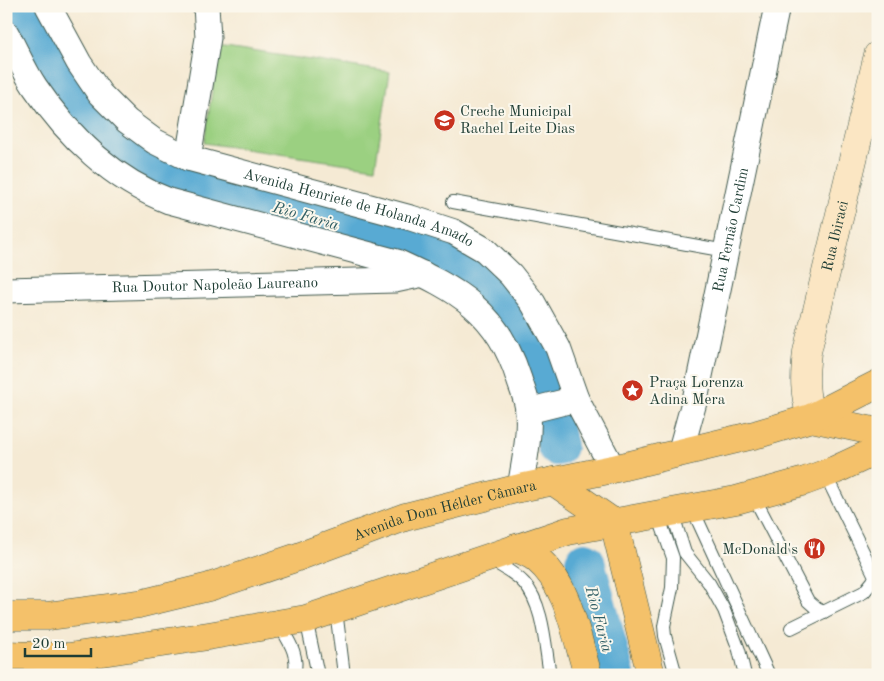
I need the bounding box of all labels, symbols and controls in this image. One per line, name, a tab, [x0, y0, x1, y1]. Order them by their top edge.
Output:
place label: Creche Municipal Rachel Leite Dias	[460, 105, 575, 137]
school or university icon: Creche Municipal Rachel Leite Dias	[432, 108, 456, 132]
street label: Rua Fernão Cardim	[712, 166, 752, 294]
street label: Avenida Henriete de Holanda Amado	[242, 167, 476, 251]
street label: Rua Ibiraci	[821, 199, 852, 273]
water label: Rio Faria	[270, 200, 341, 234]
street label: Rua Doutor Napoleão Laureano	[112, 276, 318, 296]
place label: Praça Lorenza Adina Mera	[649, 376, 744, 408]
place icon: Praça Lorenza Adina Mera	[621, 379, 645, 403]
street label: Avenida Dom Hélder Câmara	[351, 479, 538, 545]
restaurant icon: McDonald's	[802, 537, 826, 561]
place label: McDonald's	[722, 543, 798, 558]
water label: Rio Faria	[581, 584, 615, 655]
scale bar	[25, 626, 91, 658]
text: 20 m	[32, 637, 66, 652]

